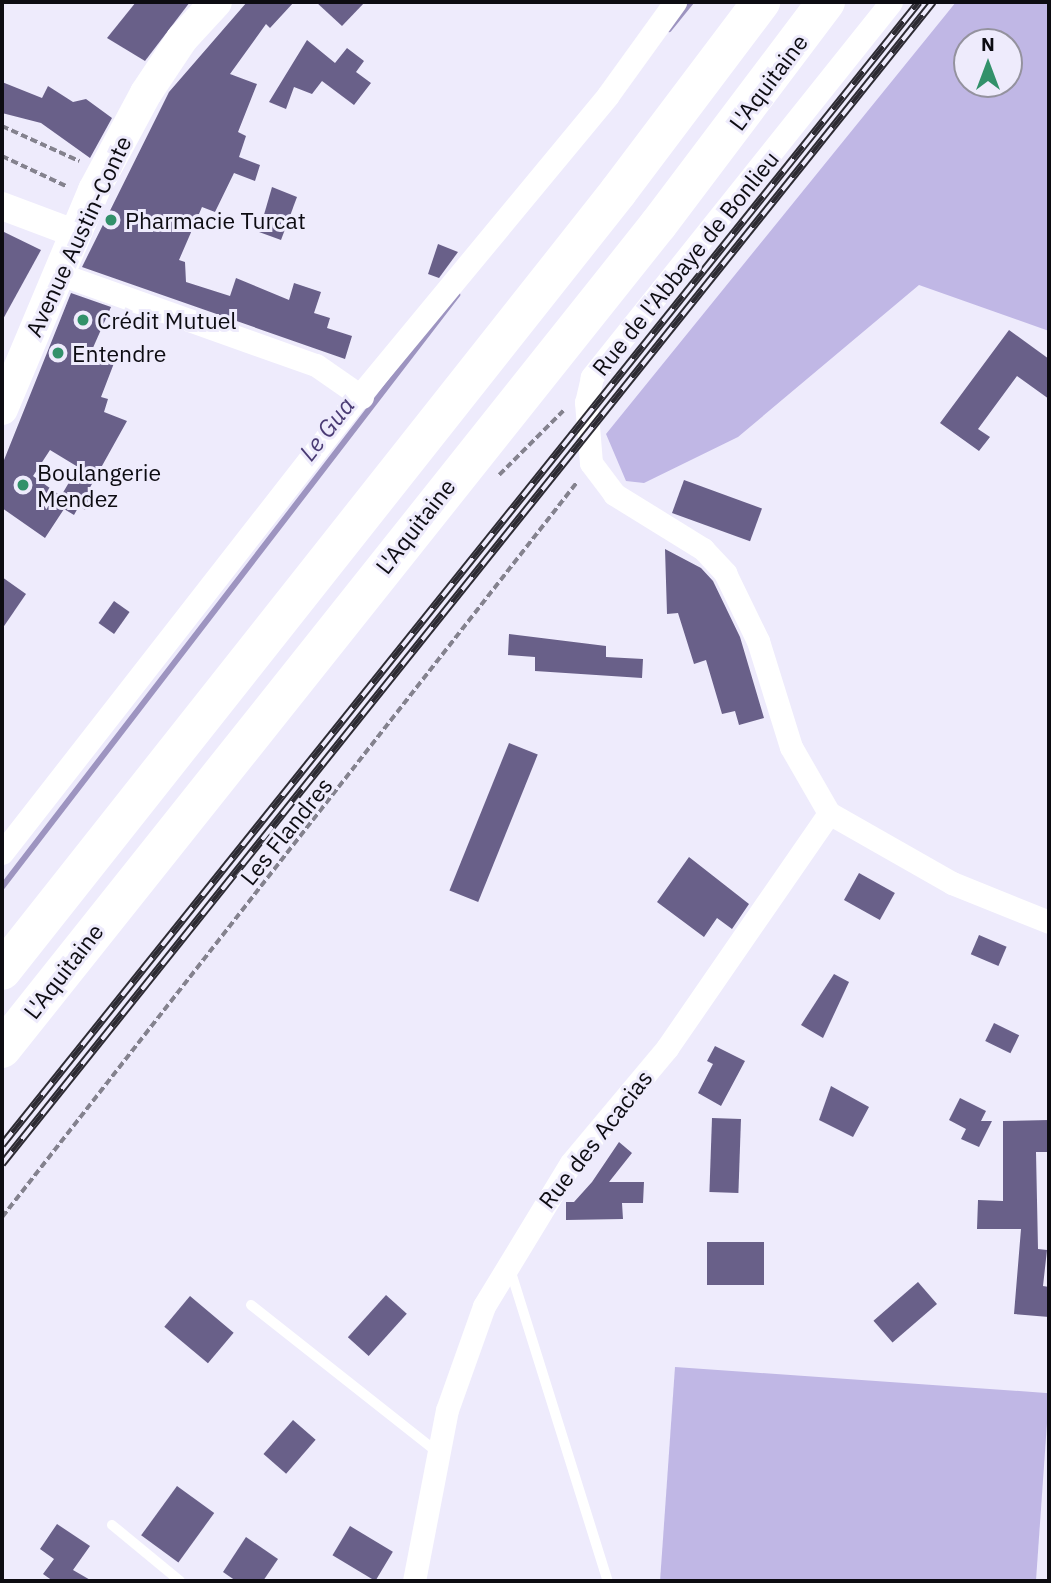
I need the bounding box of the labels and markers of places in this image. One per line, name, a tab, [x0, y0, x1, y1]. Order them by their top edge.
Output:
place label: Pharmacie Turcat	[125, 206, 306, 234]
marker: Pharmacie Turcat	[103, 212, 119, 228]
place label: Crédit Mutuel	[97, 306, 237, 334]
marker: Crédit Mutuel	[75, 312, 91, 328]
place label: Entendre	[72, 339, 166, 367]
marker: Entendre	[50, 345, 66, 361]
place label: Boulangerie Mendez	[37, 458, 161, 512]
marker: Boulangerie Mendez	[15, 477, 31, 493]

